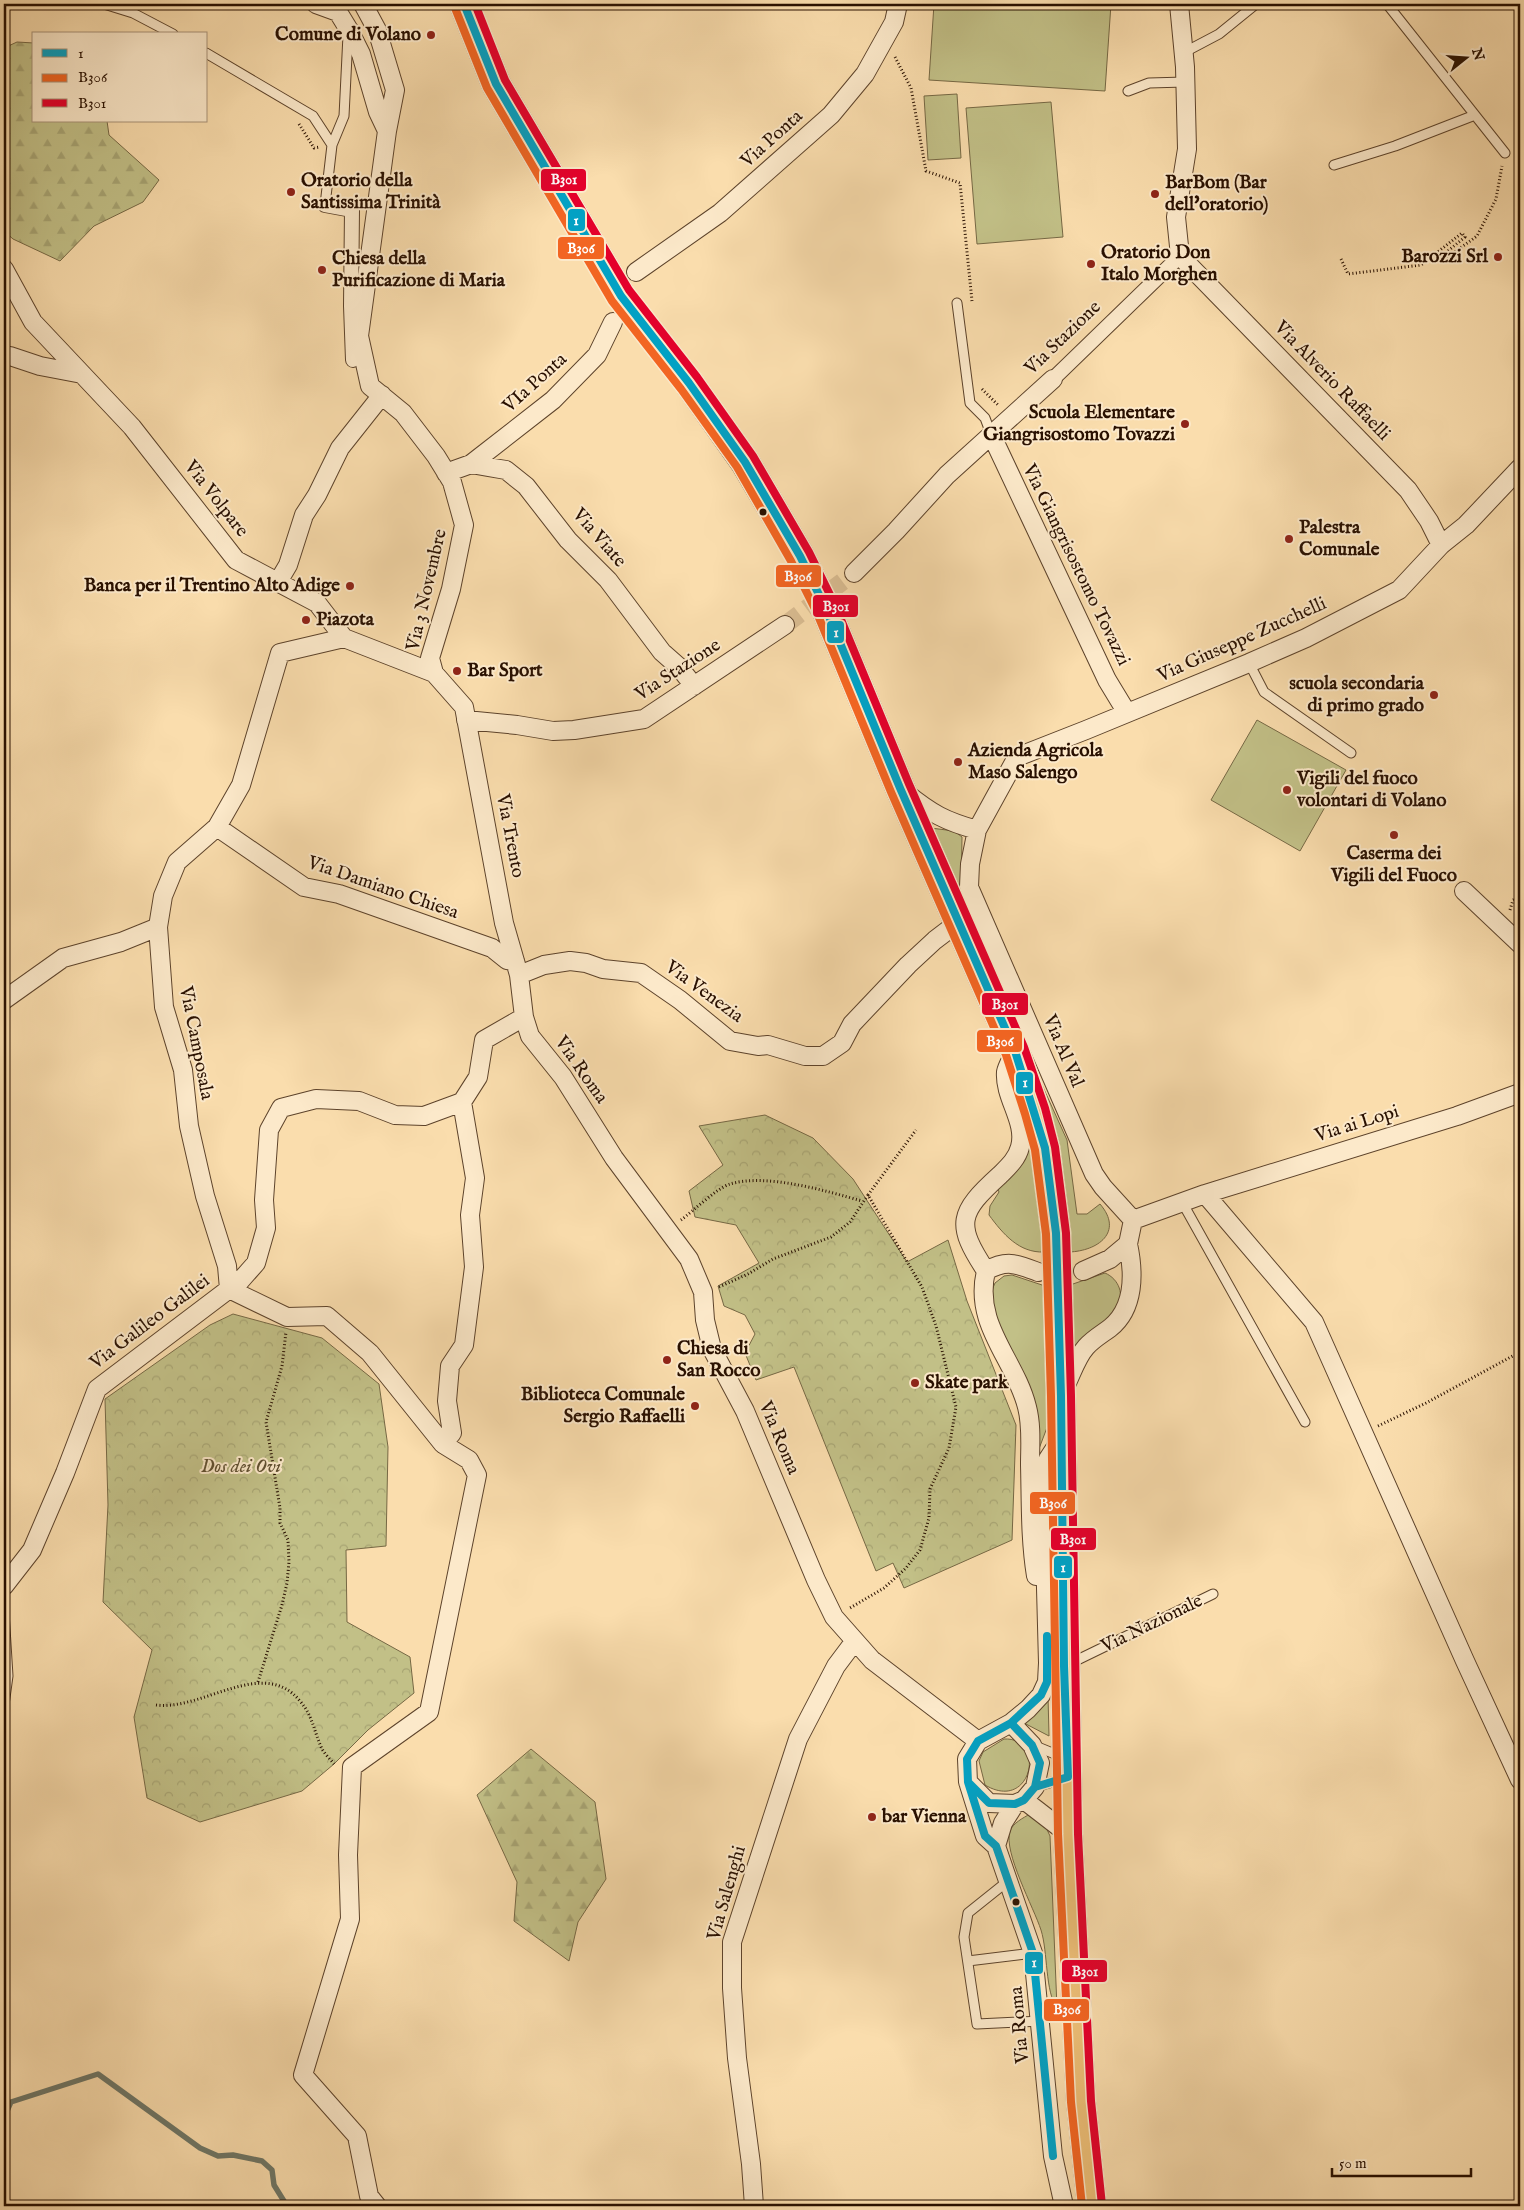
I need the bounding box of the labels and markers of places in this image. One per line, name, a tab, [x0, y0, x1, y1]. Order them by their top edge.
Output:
place label: Comune di Volano	[275, 23, 421, 47]
marker: Comune di Volano	[425, 29, 437, 41]
place label: Oratorio della Santissima Trinità	[301, 169, 441, 215]
place label: BarBom (Bar dell'oratorio)	[1165, 171, 1268, 217]
marker: Oratorio della Santissima Trinità	[285, 186, 297, 198]
marker: BarBom (Bar dell'oratorio)	[1149, 188, 1161, 200]
place label: Oratorio Don Italo Morghen	[1101, 241, 1217, 287]
place label: Barozzi Srl	[1401, 245, 1489, 269]
place label: Chiesa della Purificazione di Maria	[332, 247, 506, 293]
marker: Barozzi Srl	[1492, 251, 1504, 263]
marker: Oratorio Don Italo Morghen	[1085, 258, 1097, 270]
marker: Chiesa della Purificazione di Maria	[316, 264, 328, 276]
place label: Scuola Elementare Giangrisostomo Tovazzi	[983, 401, 1175, 447]
marker: Scuola Elementare Giangrisostomo Tovazzi	[1179, 418, 1191, 430]
unlabelled marker	[758, 507, 768, 517]
place label: Palestra Comunale	[1299, 516, 1380, 562]
marker: Palestra Comunale	[1283, 533, 1295, 545]
place label: Banca per il Trentino Alto Adige	[84, 574, 340, 598]
marker: Banca per il Trentino Alto Adige	[344, 580, 356, 592]
place label: Piazota	[316, 608, 375, 632]
marker: Piazota	[300, 614, 312, 626]
place label: Bar Sport	[467, 659, 543, 683]
marker: Bar Sport	[451, 665, 463, 677]
place label: scuola secondaria di primo grado	[1289, 672, 1425, 718]
marker: scuola secondaria di primo grado	[1428, 689, 1440, 701]
place label: Azienda Agricola Maso Salengo	[967, 739, 1104, 785]
marker: Azienda Agricola Maso Salengo	[952, 756, 964, 768]
place label: Vigili del fuoco volontari di Volano	[1296, 767, 1446, 813]
marker: Vigili del fuoco volontari di Volano	[1281, 784, 1293, 796]
marker: Caserma dei Vigili del Fuoco	[1388, 829, 1400, 841]
place label: Caserma dei Vigili del Fuoco	[1330, 842, 1457, 888]
place label: Chiesa di San Rocco	[677, 1337, 760, 1383]
marker: Chiesa di San Rocco	[661, 1354, 673, 1366]
place label: Skate park	[925, 1371, 1009, 1395]
marker: Skate park	[909, 1377, 921, 1389]
place label: Biblioteca Comunale Sergio Raffaelli	[521, 1383, 685, 1429]
marker: Biblioteca Comunale Sergio Raffaelli	[689, 1400, 701, 1412]
place label: bar Vienna	[881, 1805, 967, 1829]
marker: bar Vienna	[866, 1811, 878, 1823]
unlabelled marker	[1011, 1897, 1021, 1907]

